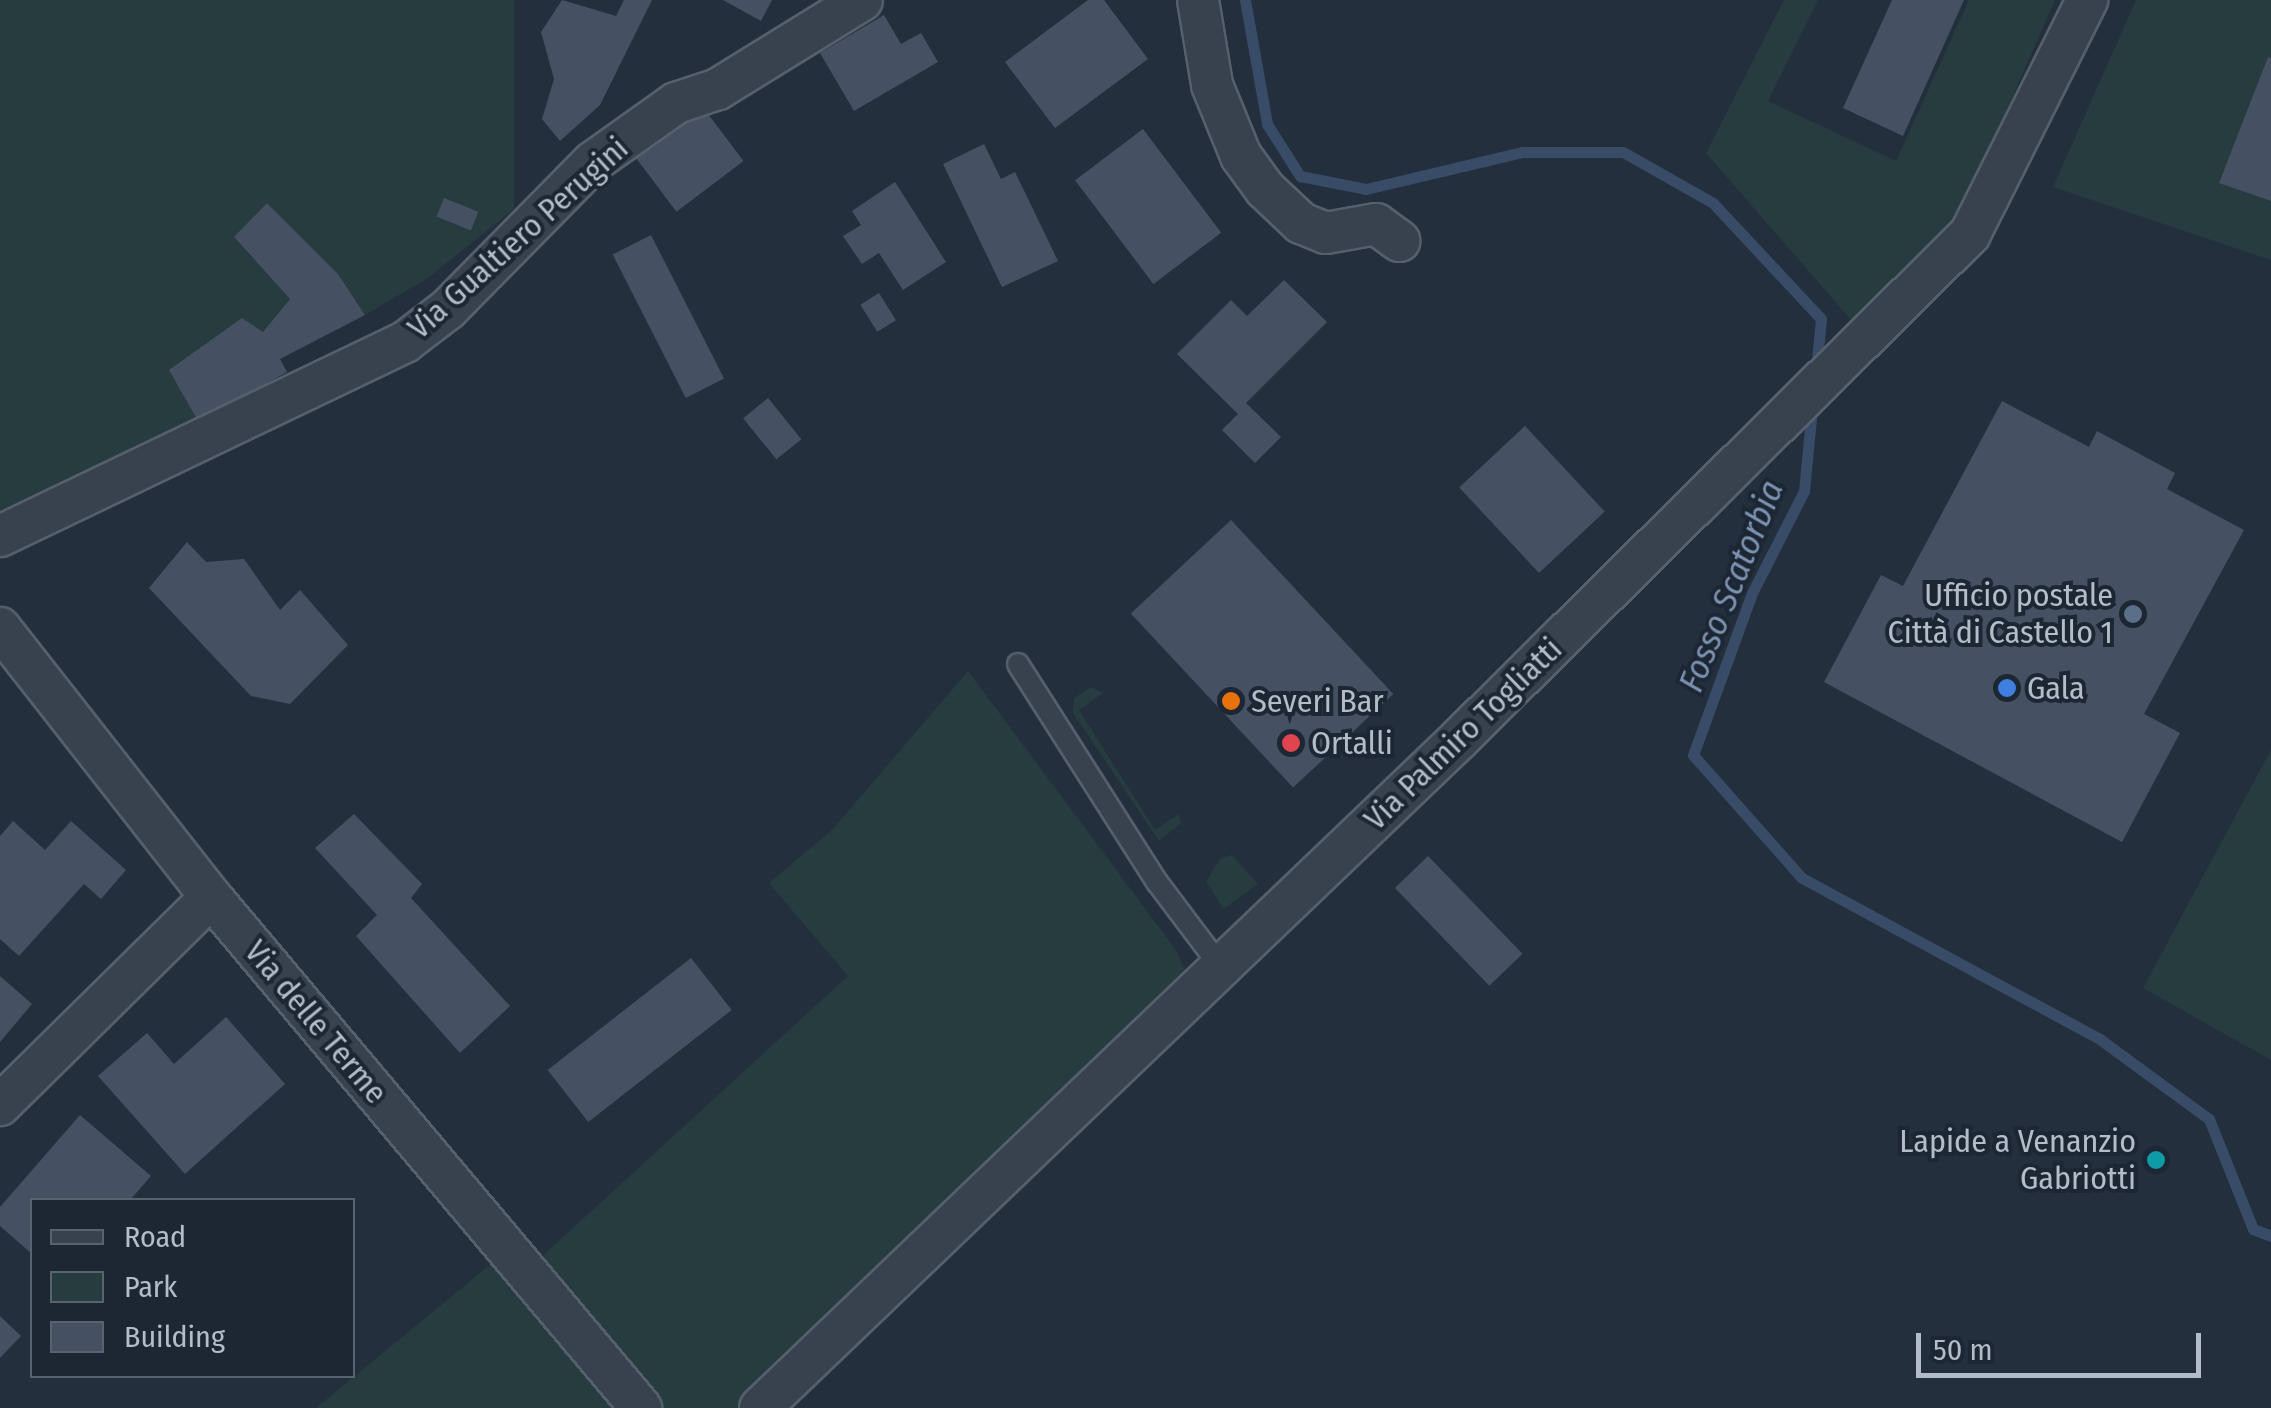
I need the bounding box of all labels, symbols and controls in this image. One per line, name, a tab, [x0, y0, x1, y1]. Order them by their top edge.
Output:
street label: Via Gualtiero Perugini	[400, 129, 636, 347]
water label: Fosso Scatorbia	[1670, 474, 1792, 698]
place label: Ufficio postale Città di Castello 1	[1888, 577, 2113, 652]
marker: Ufficio postale Città di Castello 1	[2122, 603, 2144, 625]
street label: Via Palmiro Togliatti	[1356, 630, 1570, 838]
place label: Gala	[2027, 669, 2085, 707]
marker: Gala	[1996, 677, 2018, 699]
place label: Severi Bar	[1251, 682, 1384, 720]
marker: Severi Bar	[1220, 690, 1242, 712]
place label: Ortalli	[1311, 724, 1393, 762]
marker: Ortalli	[1280, 732, 1302, 754]
street label: Via delle Terme	[237, 933, 395, 1111]
place label: Lapide a Venanzio Gabriotti	[1899, 1123, 2136, 1198]
marker: Lapide a Venanzio Gabriotti	[2145, 1149, 2167, 1171]
legend	[30, 1198, 355, 1378]
text: Road	[124, 1219, 186, 1255]
text: Park	[124, 1269, 177, 1305]
scale bar	[1921, 1313, 2206, 1375]
text: Building	[124, 1319, 225, 1355]
text: 50 m	[1933, 1332, 1993, 1368]

